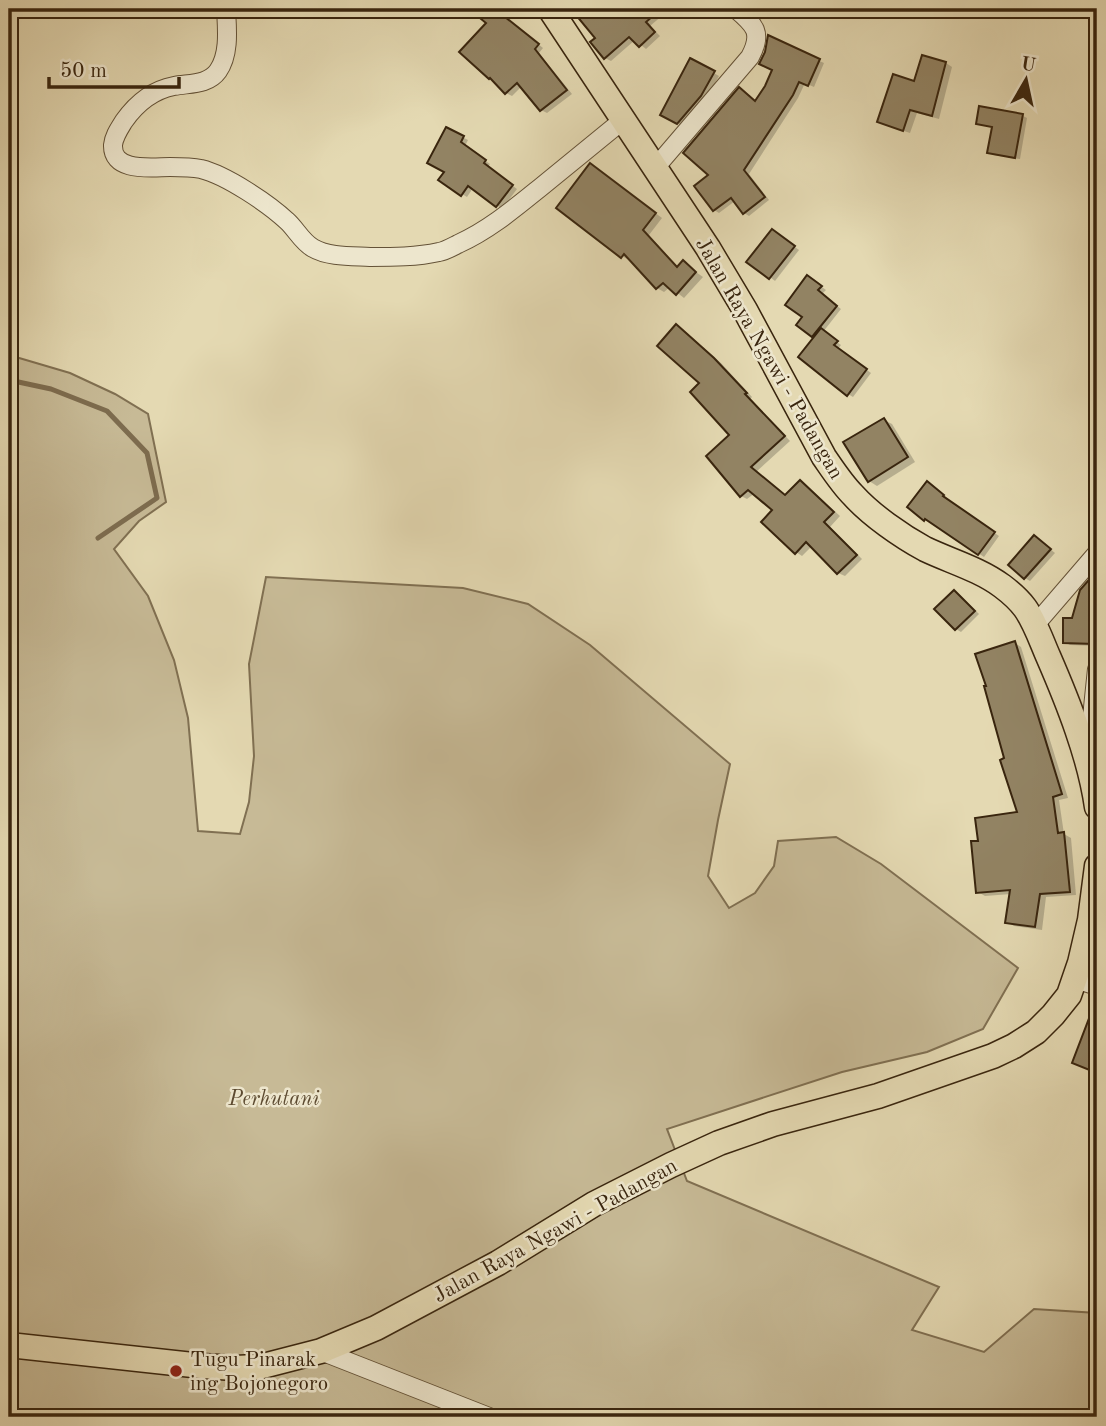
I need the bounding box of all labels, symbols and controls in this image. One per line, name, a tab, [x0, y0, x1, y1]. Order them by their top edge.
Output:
scale bar	[49, 46, 178, 90]
north arrow	[990, 46, 1060, 116]
text: U	[1019, 55, 1037, 76]
text: 50 m	[60, 61, 107, 82]
street label: Jalan Raya Ngawi - Padangan	[691, 234, 847, 483]
park label: Perhutani	[227, 1089, 320, 1110]
street label: Jalan Raya Ngawi - Padangan	[430, 1155, 681, 1307]
place label: Tugu Pinarak ing Bojonegoro	[190, 1350, 328, 1395]
marker: Tugu Pinarak ing Bojonegoro	[168, 1363, 184, 1379]

